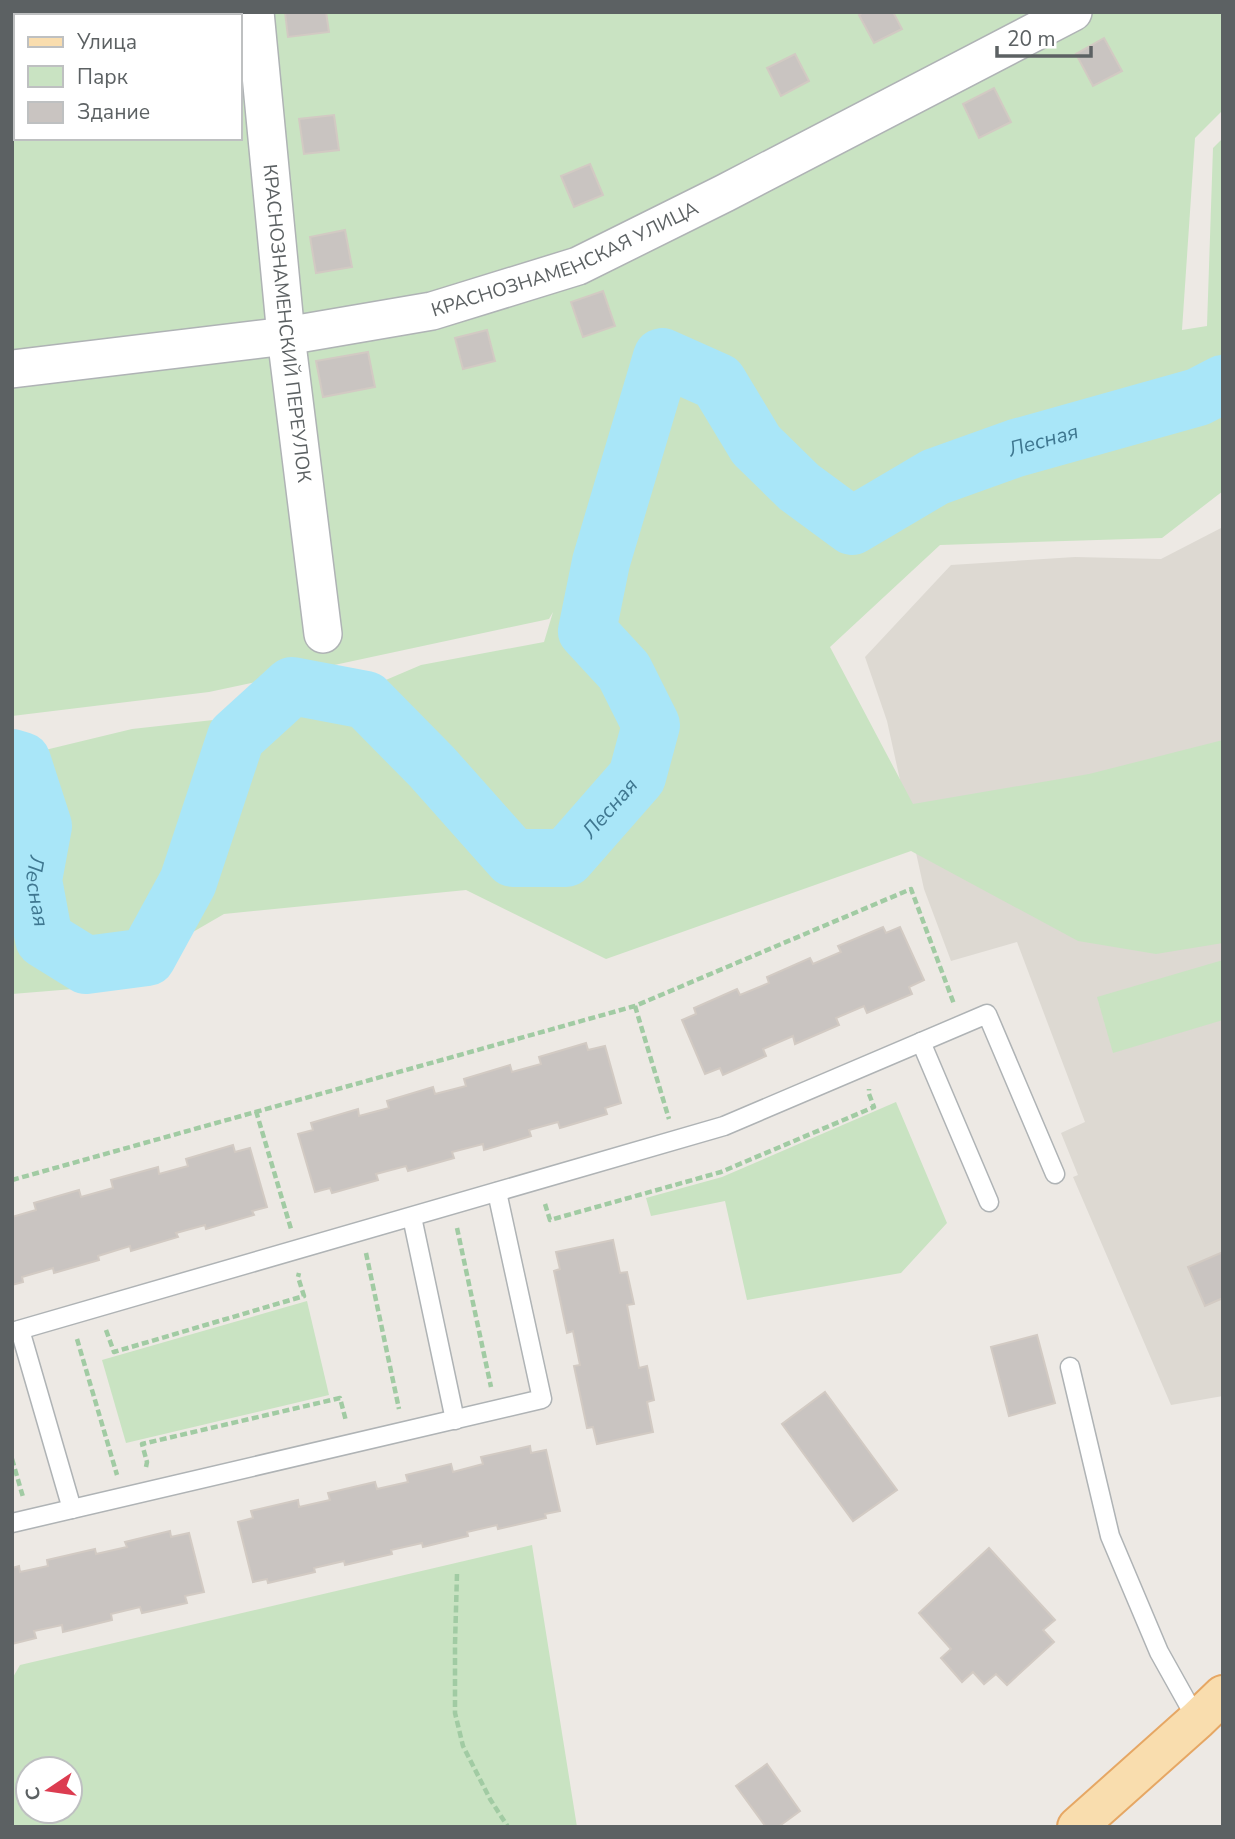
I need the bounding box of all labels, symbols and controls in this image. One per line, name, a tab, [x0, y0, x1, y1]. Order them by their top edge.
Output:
legend	[14, 14, 242, 140]
scale bar	[997, 14, 1092, 58]
text: 20 m	[1007, 25, 1056, 53]
text: Улица	[76, 28, 137, 56]
text: Парк	[77, 63, 129, 91]
text: Здание	[77, 98, 150, 126]
street label: КРАСНОЗНАМЕНСКИЙ ПЕРЕУЛОК	[257, 163, 317, 484]
street label: КРАСНОЗНАМЕНСКАЯ УЛИЦА	[428, 195, 703, 323]
water label: Лесная	[1004, 417, 1082, 464]
water label: Лесная	[575, 772, 644, 845]
water label: Лесная	[19, 852, 55, 929]
north arrow	[14, 1755, 84, 1825]
text: С	[19, 1784, 48, 1803]

